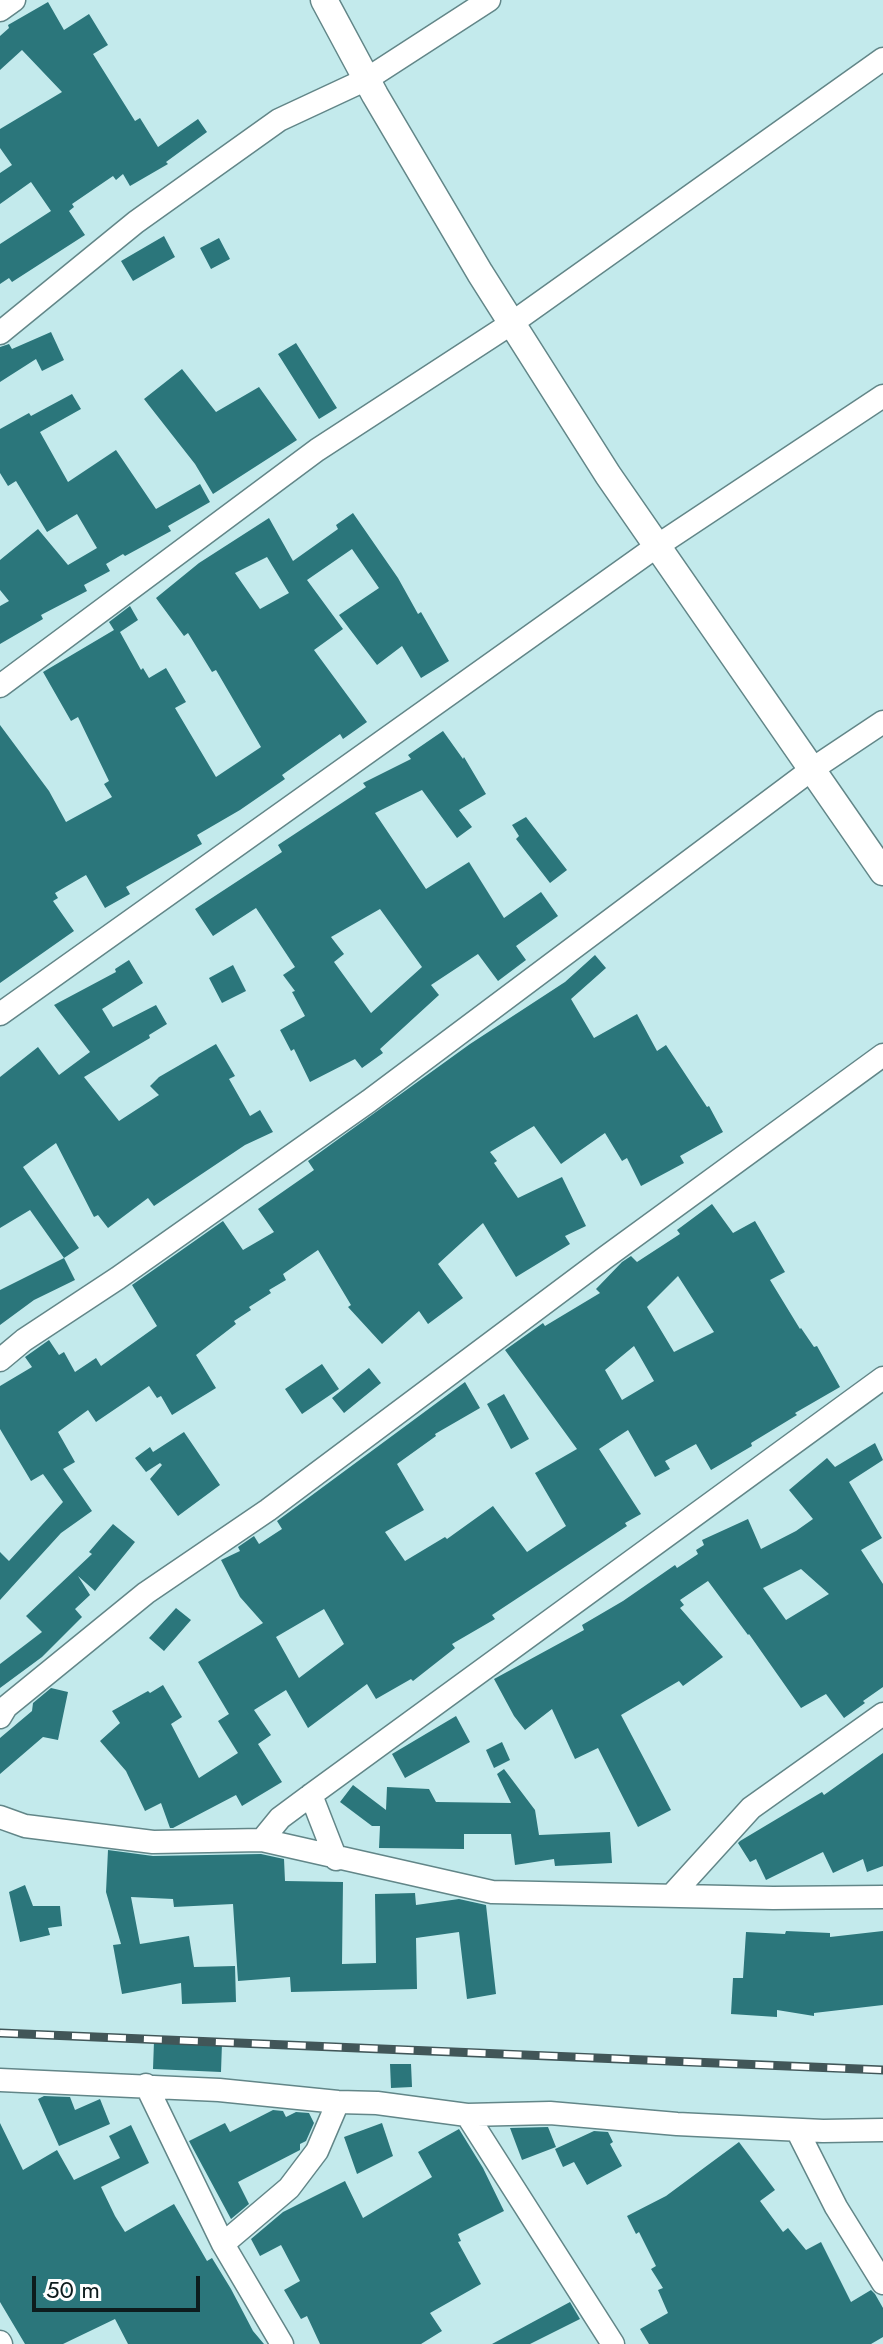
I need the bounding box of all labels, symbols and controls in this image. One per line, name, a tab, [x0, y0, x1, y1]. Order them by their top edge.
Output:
scale bar	[36, 2260, 204, 2310]
text: 50 m	[46, 2272, 100, 2307]

